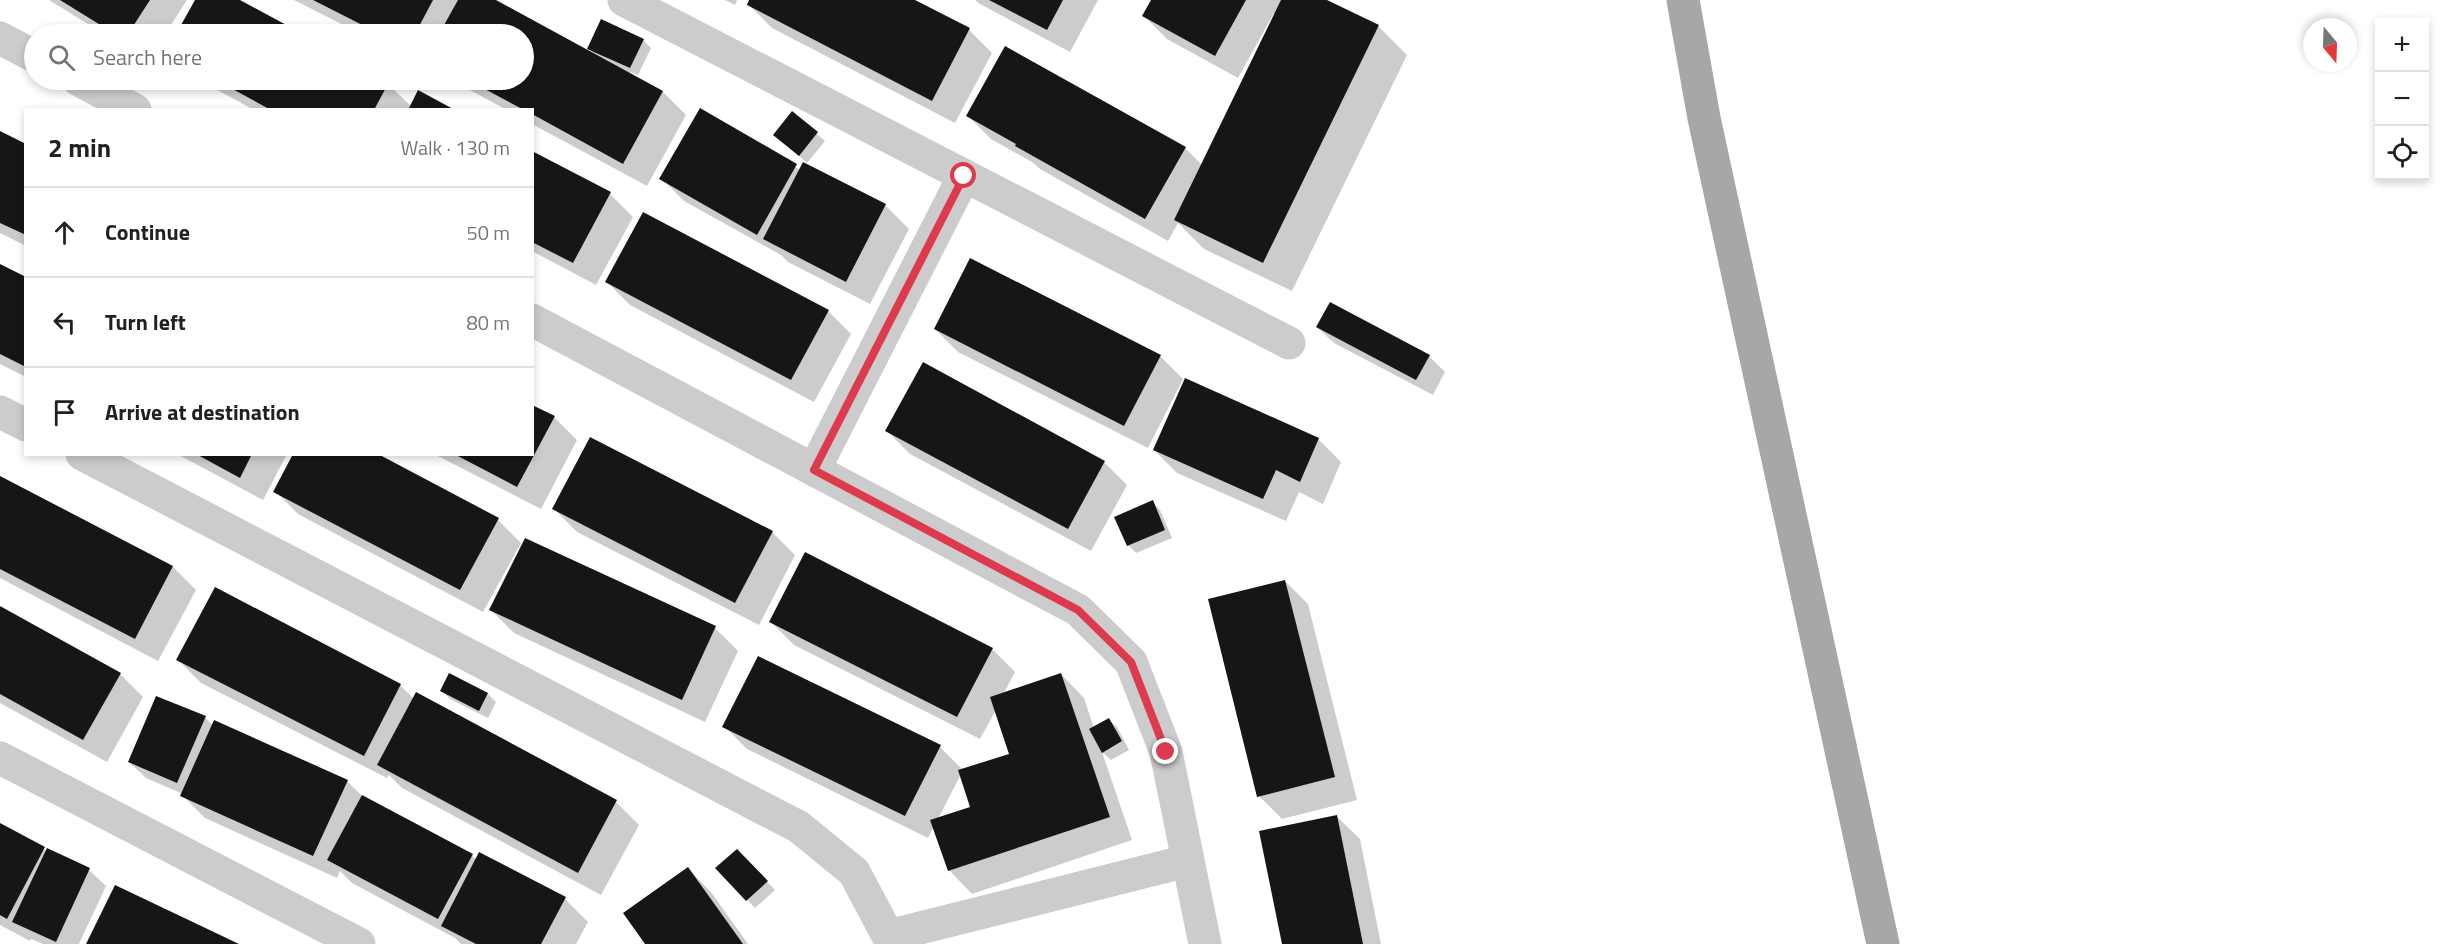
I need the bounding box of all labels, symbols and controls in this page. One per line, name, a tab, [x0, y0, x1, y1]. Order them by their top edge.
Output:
north arrow	[2303, 18, 2357, 72]
map controls	[2375, 18, 2429, 180]
button: +	[2375, 18, 2429, 72]
search box	[24, 24, 534, 90]
text: Search here	[93, 40, 202, 74]
icon: search	[45, 41, 78, 74]
button: −	[2375, 72, 2429, 126]
button: locate	[2375, 126, 2429, 180]
text: 2 min	[48, 128, 111, 167]
text: Walk · 130 m	[401, 132, 510, 163]
route start	[950, 162, 976, 188]
text: Continue	[105, 215, 190, 249]
icon: ahead	[48, 216, 81, 249]
text: 50 m	[466, 217, 510, 248]
text: Turn left	[105, 305, 186, 339]
icon: left	[48, 306, 81, 339]
text: 80 m	[466, 307, 510, 338]
text: Arrive at destination	[105, 395, 300, 429]
icon: arrive	[48, 396, 81, 429]
route end	[1152, 738, 1178, 764]

